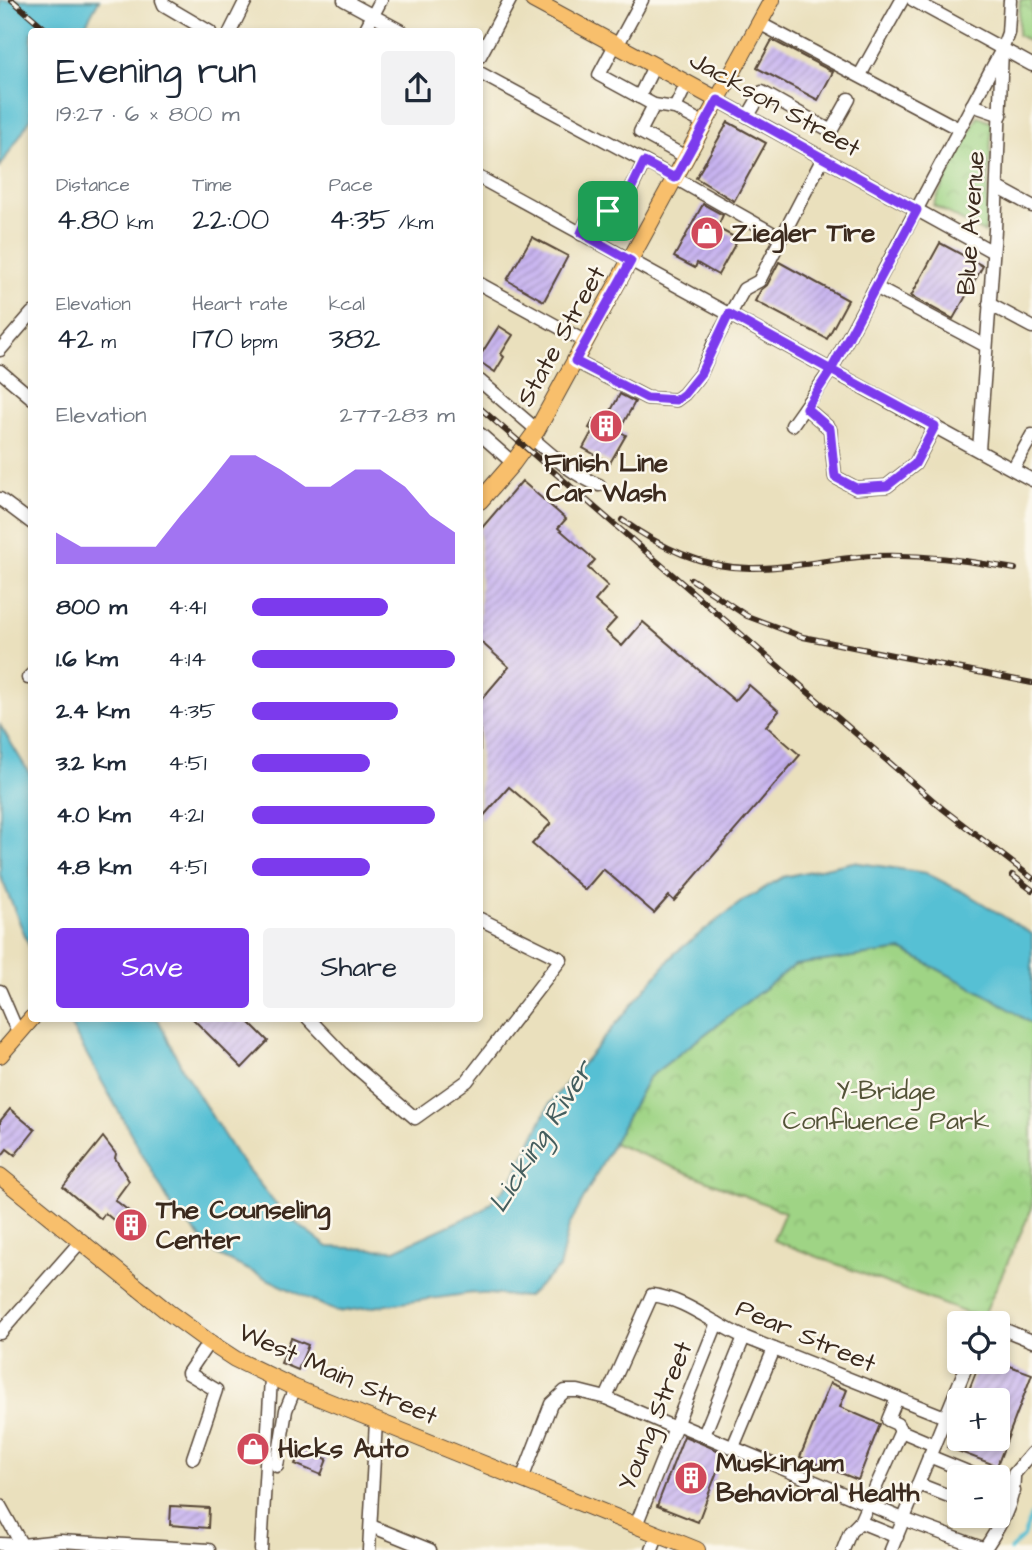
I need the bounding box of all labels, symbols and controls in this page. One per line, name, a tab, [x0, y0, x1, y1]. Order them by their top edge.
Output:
street label: Jackson Street	[683, 42, 868, 166]
text: Evening run	[56, 46, 257, 98]
button: share	[381, 51, 455, 125]
text: 19:27 · 6 × 800 m	[56, 98, 240, 130]
street label: Blue Avenue	[948, 150, 994, 296]
text: Distance	[56, 172, 130, 199]
text: Time	[192, 172, 232, 199]
text: Pace	[329, 172, 373, 199]
pin	[578, 181, 638, 241]
icon: arrive	[589, 192, 627, 230]
text: 4.80	[56, 199, 119, 241]
text: 22:00	[192, 199, 270, 241]
text: 4:35	[329, 199, 391, 241]
text: km	[119, 210, 153, 237]
text: /km	[391, 210, 433, 237]
shop icon: Ziegler Tire	[688, 214, 726, 252]
place label: Ziegler Tire	[732, 215, 875, 254]
street label: State Street	[508, 259, 615, 413]
text: Elevation	[56, 291, 131, 318]
text: Heart rate	[192, 291, 288, 318]
text: kcal	[329, 291, 365, 318]
text: 42	[56, 318, 94, 360]
text: 170	[192, 318, 234, 360]
text: 382	[329, 318, 381, 360]
text: m	[94, 329, 116, 356]
text: bpm	[234, 329, 277, 356]
text: Elevation	[56, 399, 147, 431]
text: 277–283 m	[340, 399, 455, 431]
building icon: Finish Line Car Wash	[587, 407, 625, 445]
place label: Finish Line Car Wash	[544, 445, 668, 511]
text: 800 m	[56, 591, 127, 623]
text: 4:41	[168, 591, 206, 623]
text: 1.6 km	[56, 643, 118, 675]
text: 4:14	[168, 643, 206, 675]
text: 2.4 km	[56, 695, 129, 727]
text: 4:35	[168, 695, 215, 727]
text: 3.2 km	[56, 747, 125, 779]
text: 4:51	[168, 747, 207, 779]
text: 4.0 km	[56, 799, 131, 831]
text: 4:21	[168, 799, 204, 831]
text: 4.8 km	[56, 851, 131, 883]
text: 4:51	[168, 851, 207, 883]
button: Save	[56, 928, 249, 1008]
button: Share	[263, 928, 455, 1008]
water label: Licking River	[479, 1052, 605, 1221]
park label: Y-Bridge Confluence Park	[783, 1073, 989, 1139]
place label: The Counseling Center	[155, 1192, 331, 1258]
building icon: The Counseling Center	[112, 1206, 150, 1244]
street label: Pear Street	[730, 1290, 882, 1382]
map controls	[947, 1311, 1010, 1528]
button: locate	[947, 1311, 1010, 1374]
street label: West Main Street	[233, 1314, 444, 1434]
street label: Young Street	[609, 1335, 703, 1497]
button: +	[947, 1388, 1010, 1451]
shop icon: Hicks Auto	[234, 1430, 272, 1468]
place label: Hicks Auto	[278, 1431, 409, 1467]
place label: Muskingum Behavioral Health	[716, 1445, 920, 1511]
building icon: Muskingum Behavioral Health	[672, 1459, 710, 1497]
button: −	[947, 1465, 1010, 1528]

